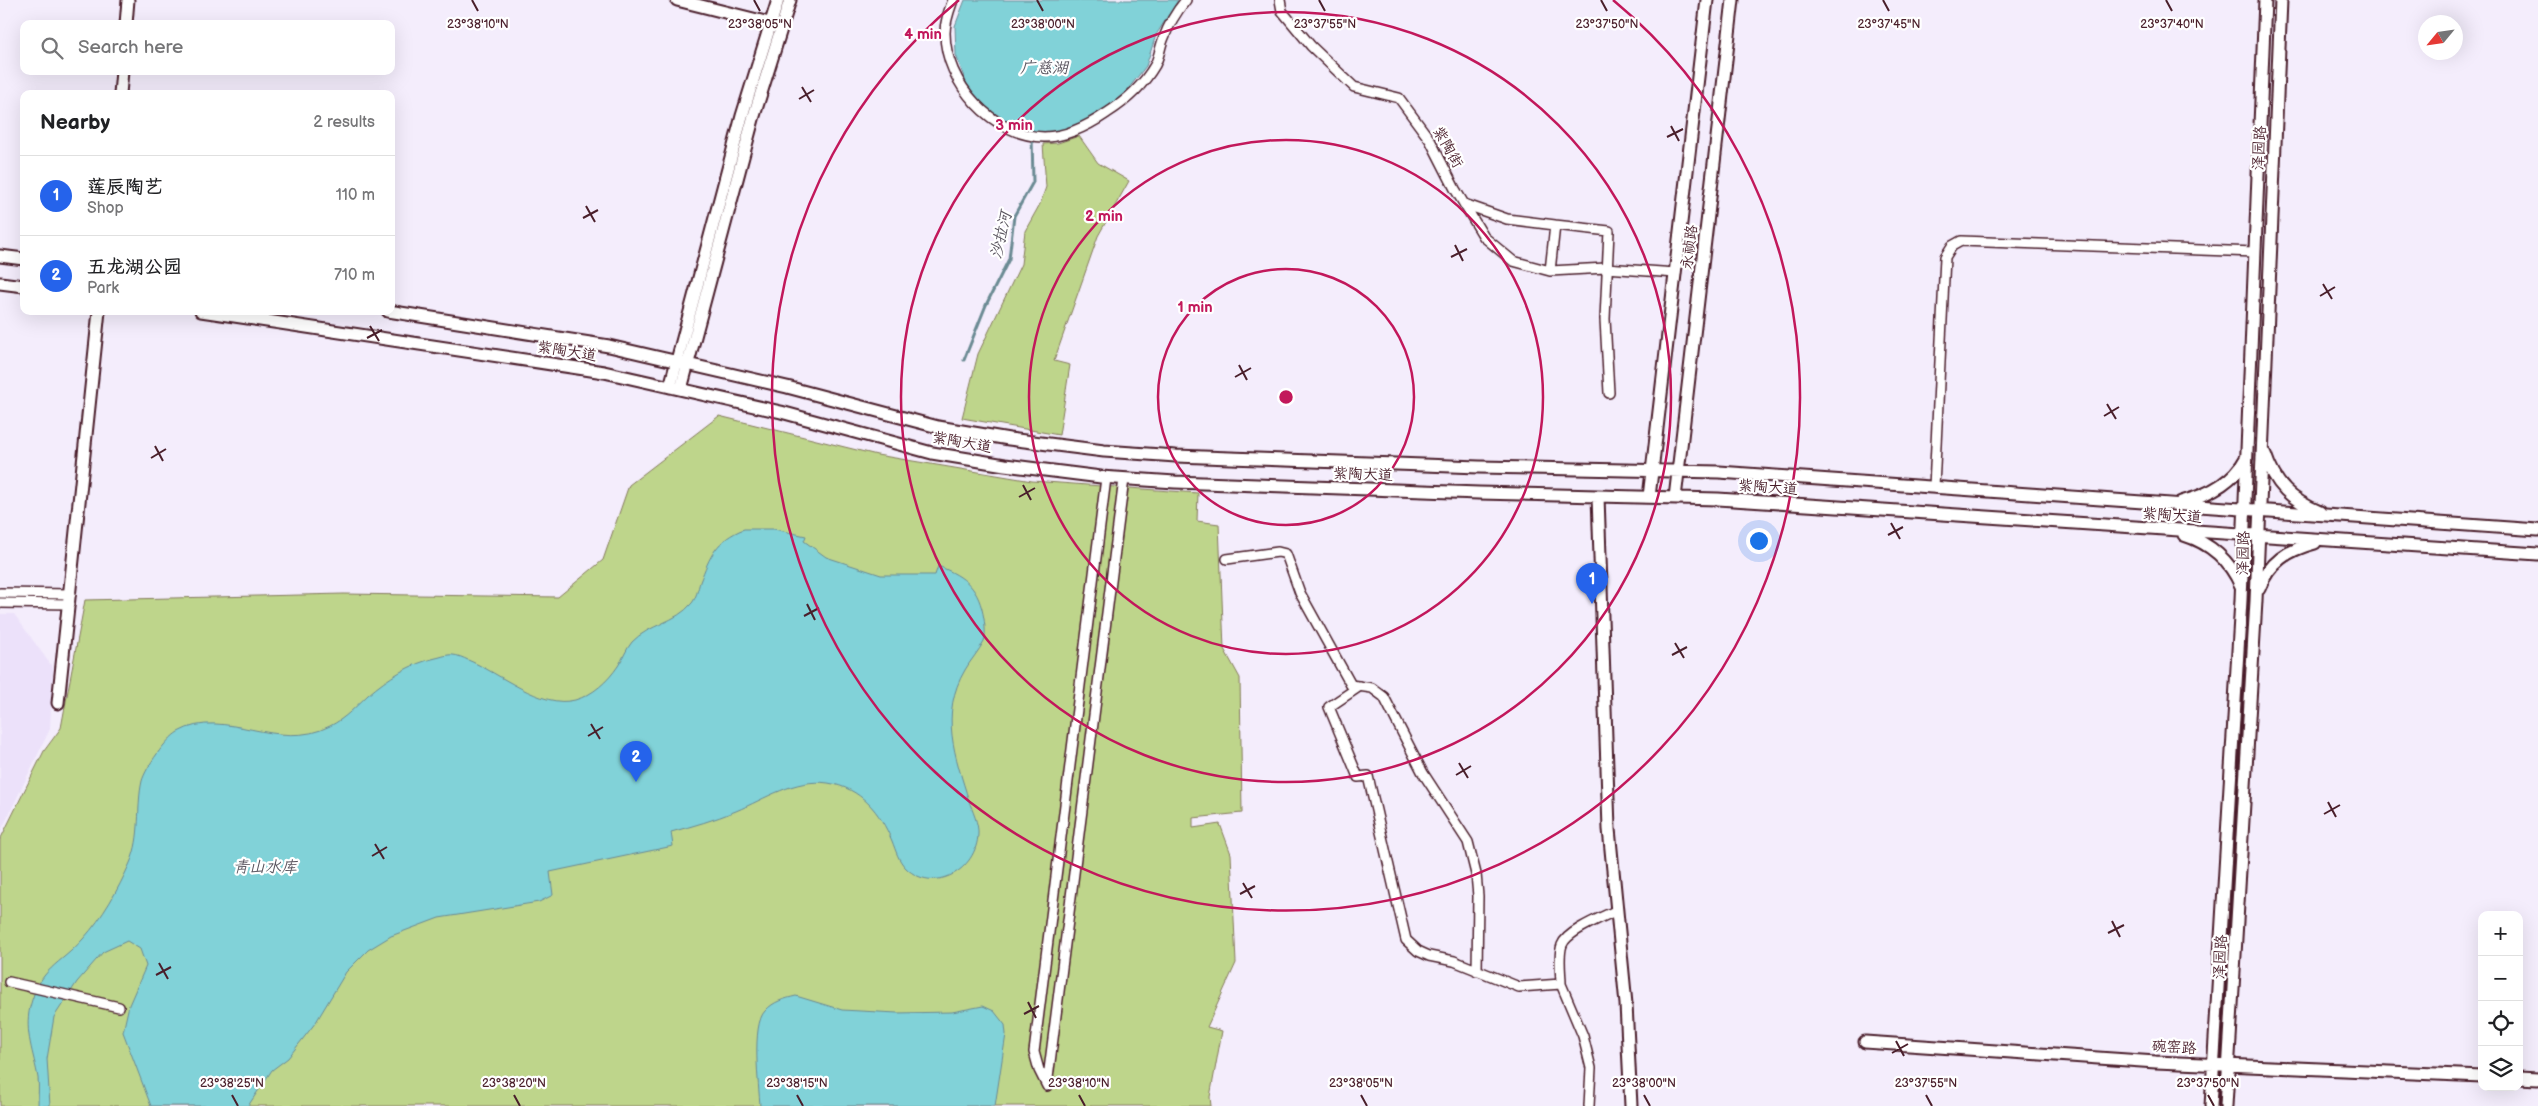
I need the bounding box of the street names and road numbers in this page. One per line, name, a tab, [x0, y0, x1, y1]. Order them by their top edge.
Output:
street label: 紫陶街	[1428, 123, 1467, 171]
street label: 泽园路	[2249, 125, 2270, 171]
street label: 永祯路	[1677, 224, 1702, 271]
street label: 紫陶大道	[536, 337, 598, 366]
street label: 紫陶大道	[931, 428, 993, 457]
street label: 紫陶大道	[1333, 464, 1393, 485]
street label: 紫陶大道	[1737, 476, 1799, 499]
street label: 紫陶大道	[2141, 504, 2203, 527]
street label: 泽园路	[2233, 530, 2254, 576]
street label: 泽园路	[2210, 934, 2231, 980]
street label: 碗窑路	[2151, 1037, 2197, 1058]

